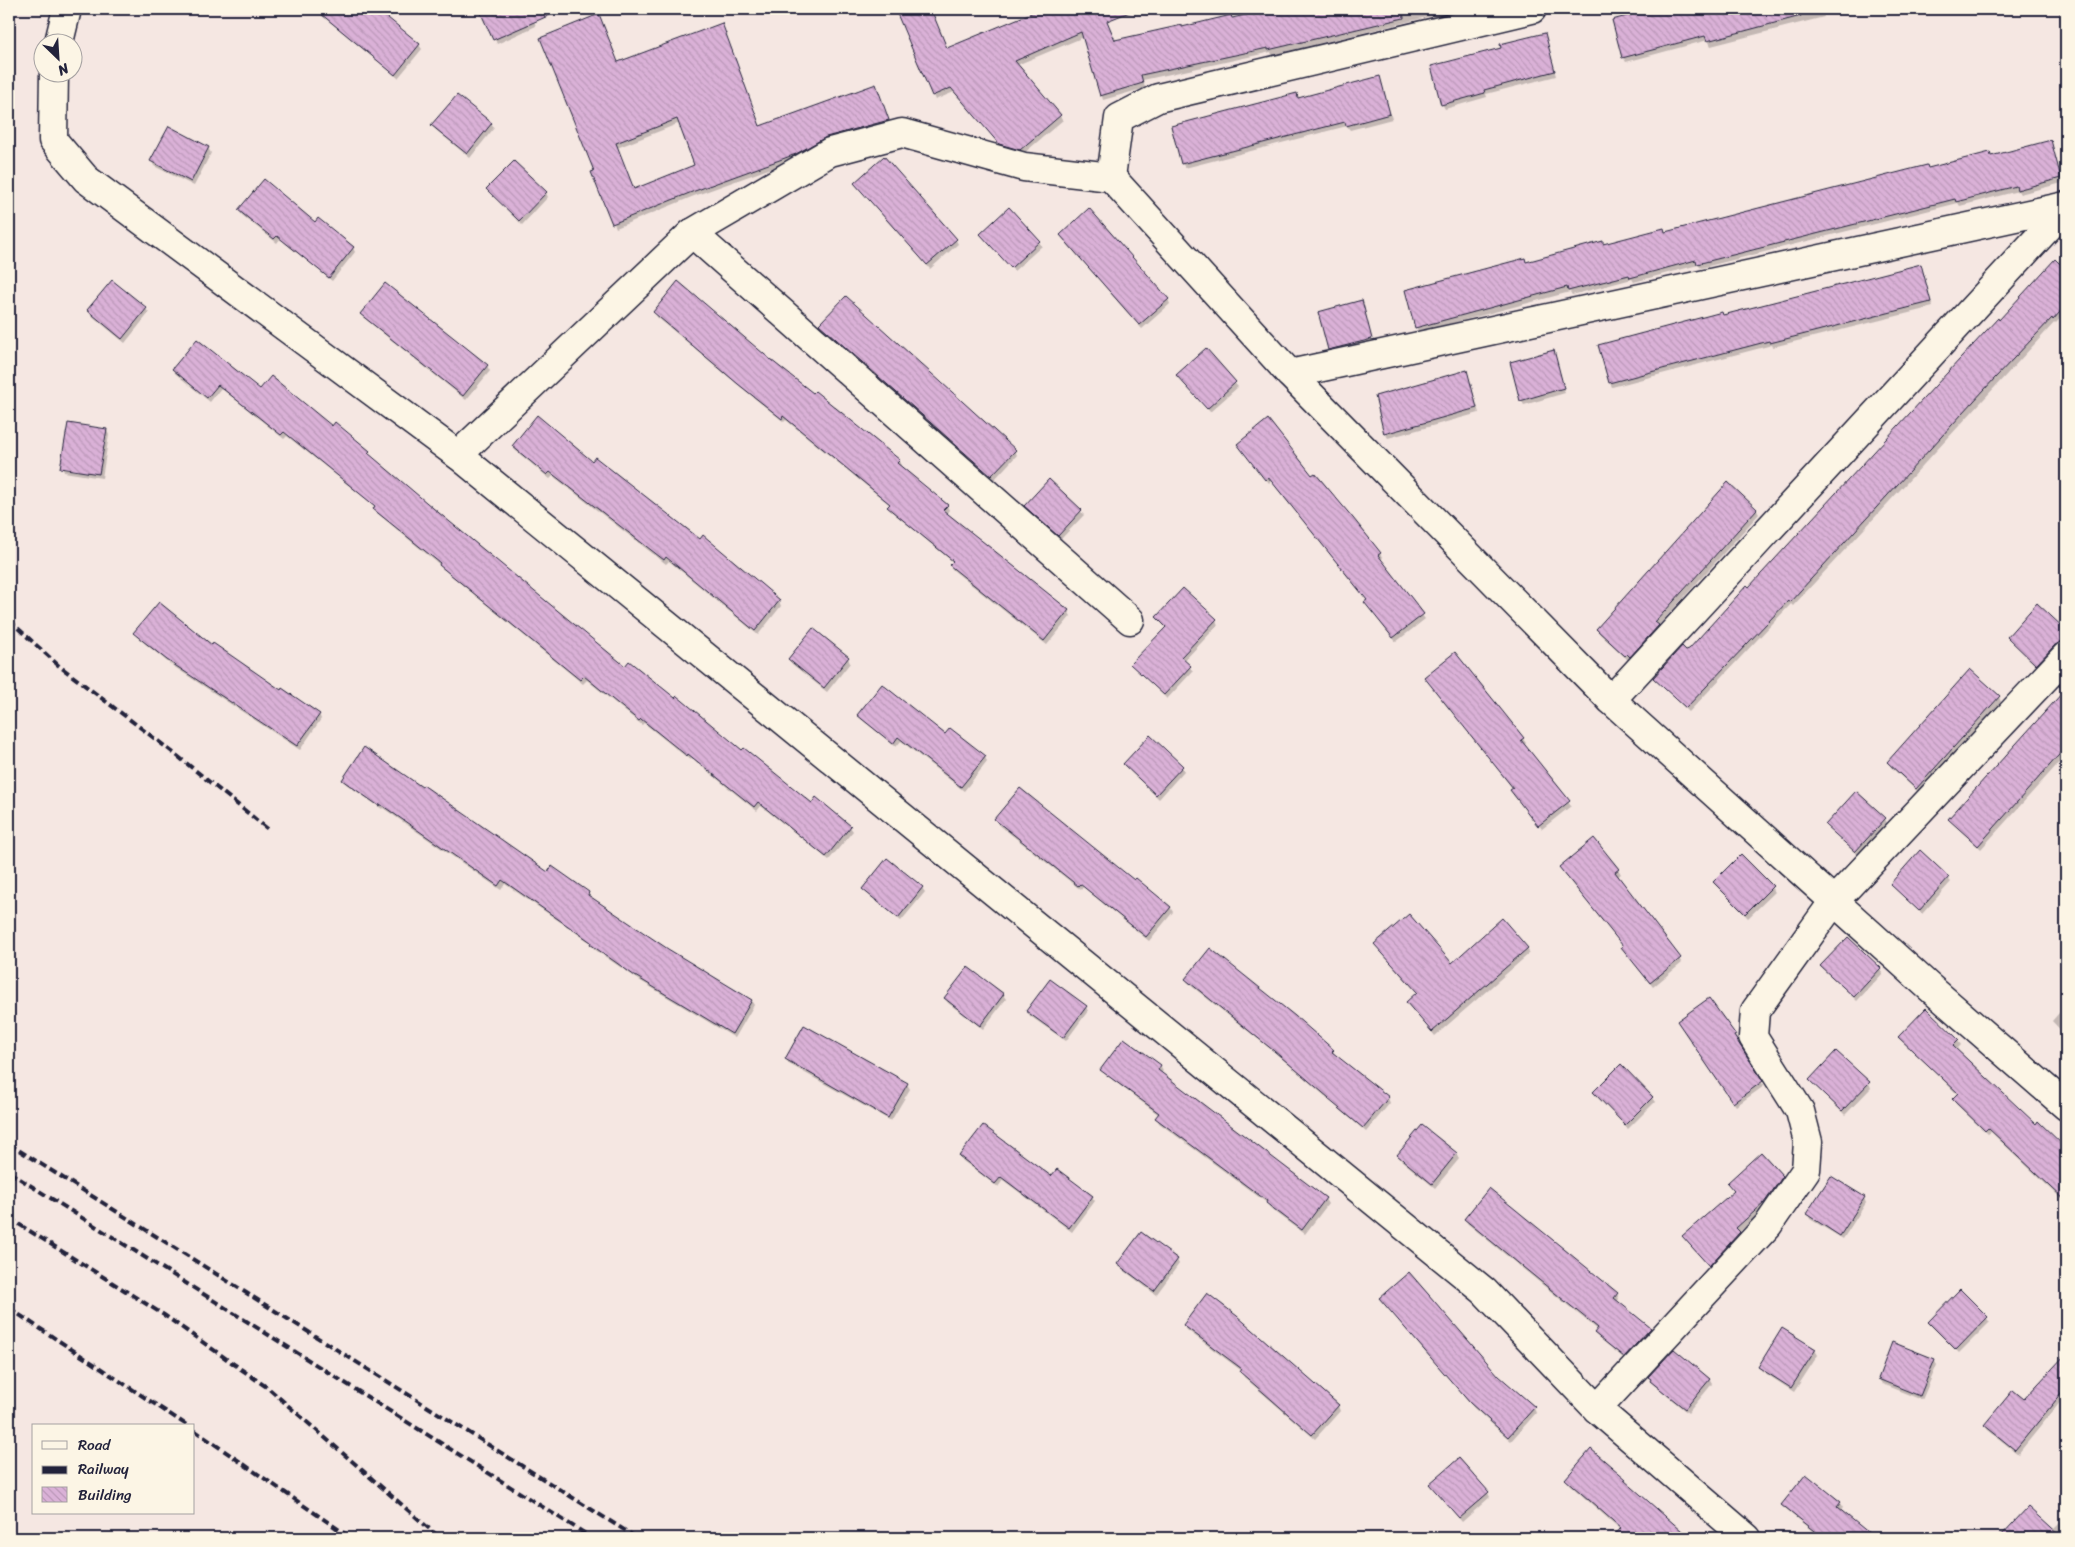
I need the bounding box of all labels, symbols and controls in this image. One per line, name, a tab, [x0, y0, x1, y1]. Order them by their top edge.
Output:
north arrow	[32, 32, 82, 82]
text: N	[53, 56, 74, 83]
legend	[32, 1424, 195, 1514]
text: Road	[78, 1432, 111, 1458]
text: Railway	[78, 1456, 129, 1482]
text: Building	[78, 1482, 132, 1508]

